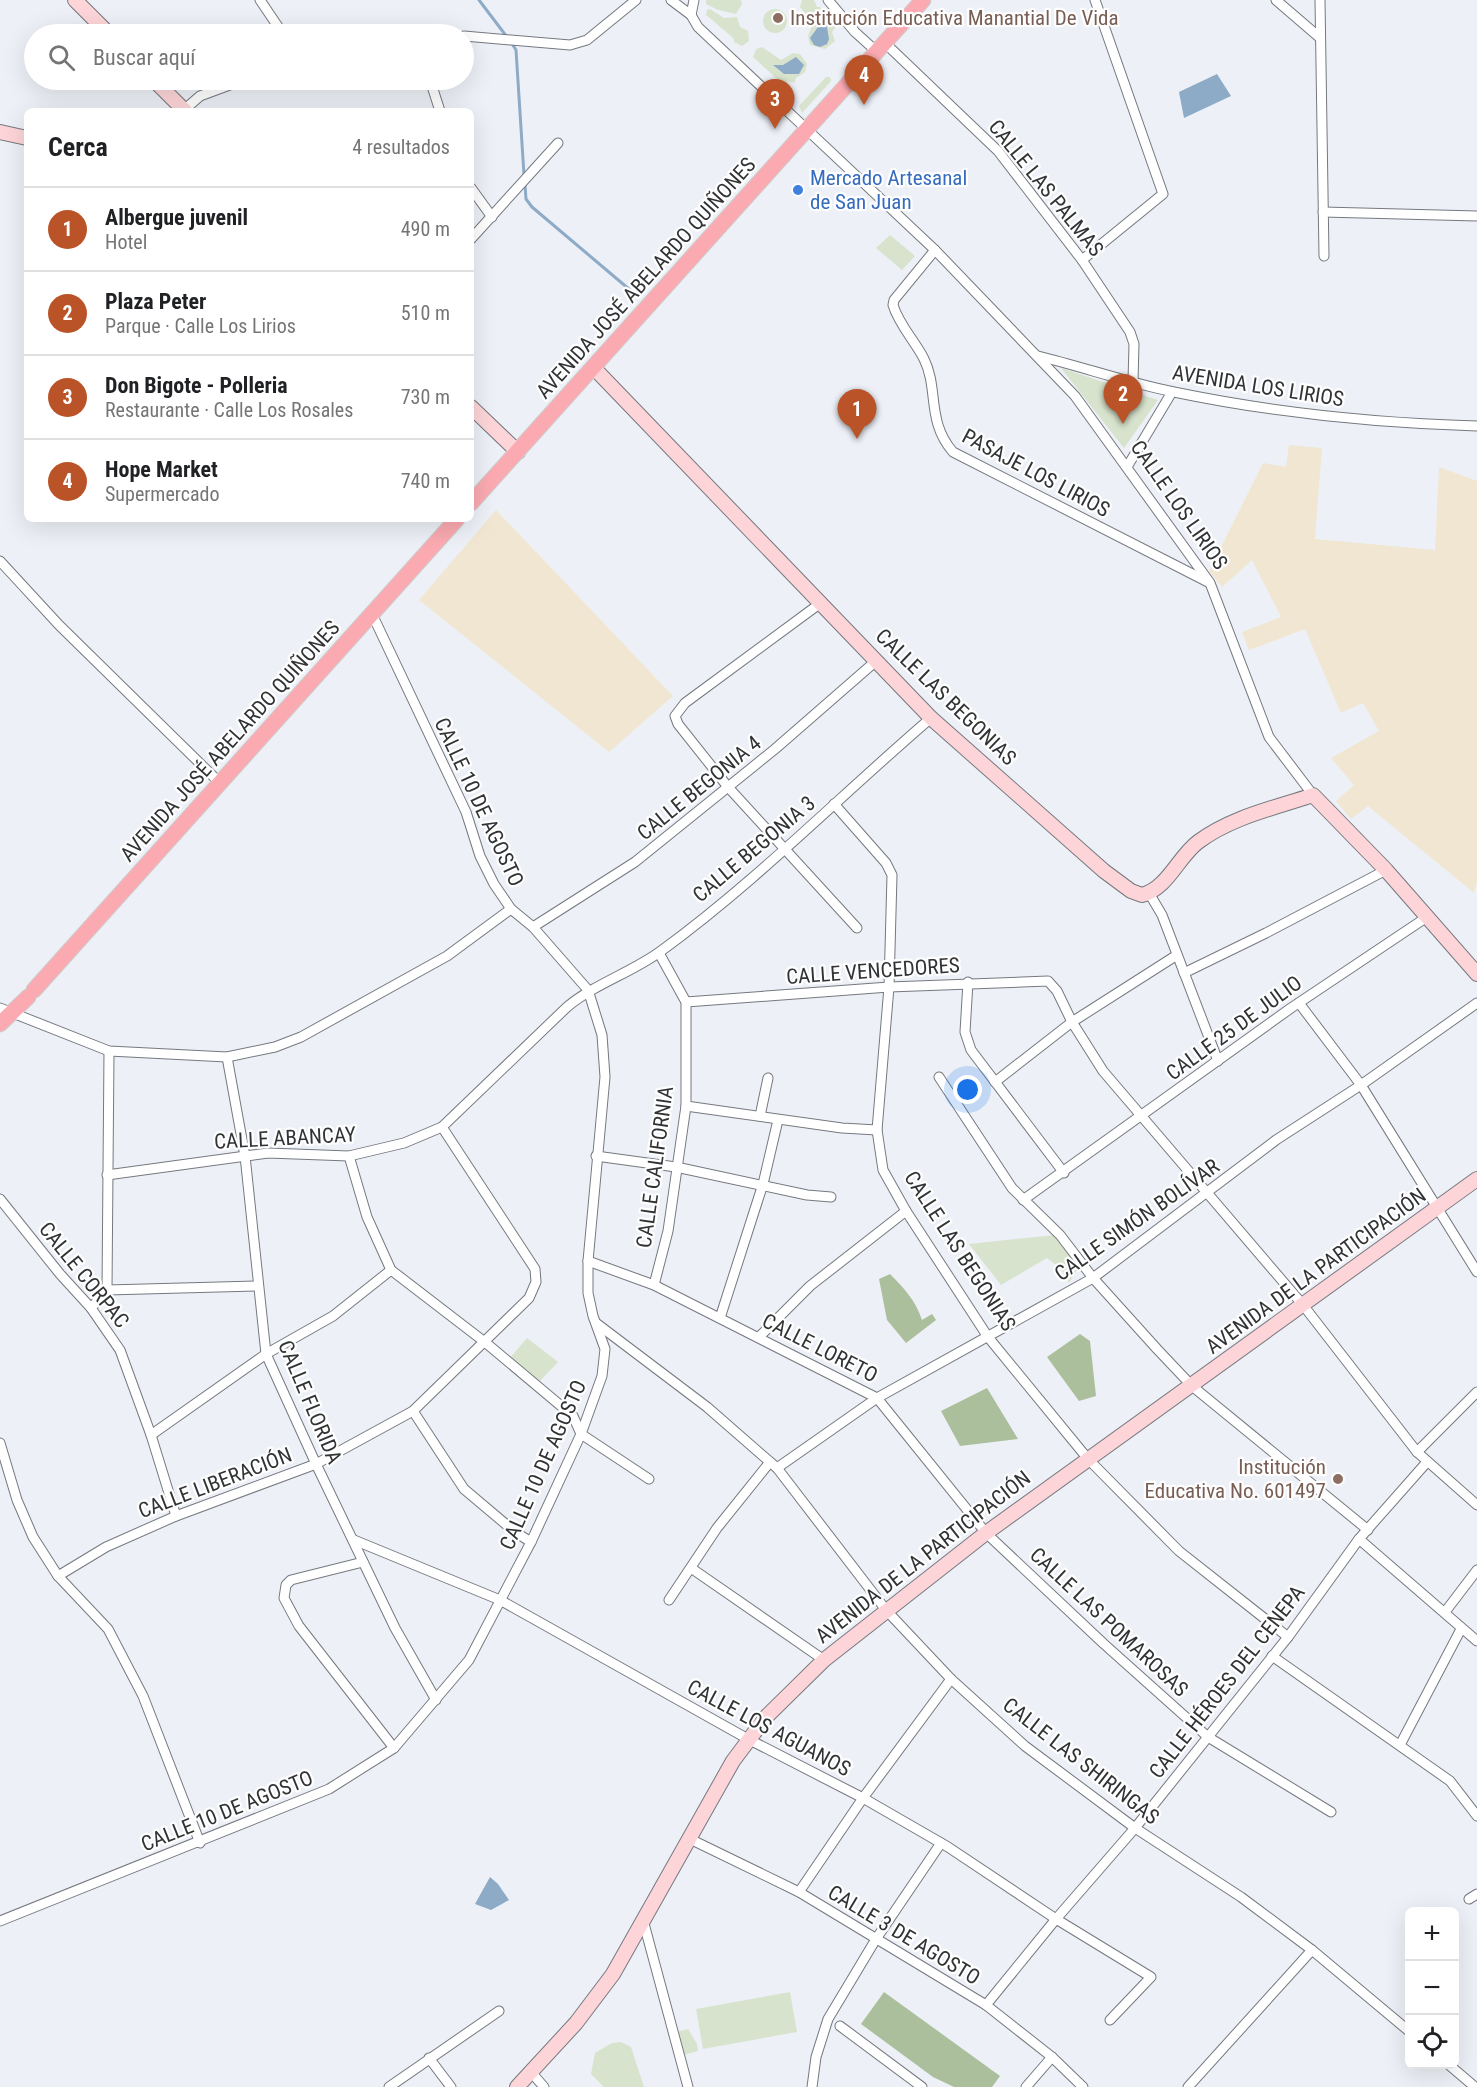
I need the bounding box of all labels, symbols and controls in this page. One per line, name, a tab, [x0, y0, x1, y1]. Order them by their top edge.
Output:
place label: Institución Educativa Manantial De Vida	[790, 6, 1119, 30]
marker: Institución Educativa Manantial De Vida	[771, 11, 785, 25]
search box	[24, 24, 474, 90]
icon: search	[45, 41, 78, 74]
text: Buscar aquí	[93, 45, 196, 70]
pin: 4	[844, 56, 884, 105]
pin: 3	[756, 80, 794, 129]
street label: CALLE LAS PALMAS	[984, 115, 1108, 261]
text: Cerca	[48, 132, 108, 162]
text: 4 resultados	[352, 135, 450, 159]
street label: AVENIDA JOSÉ ABELARDO QUIÑONES	[531, 153, 761, 403]
place label: Mercado Artesanal de San Juan	[810, 166, 967, 214]
marker: Mercado Artesanal de San Juan	[791, 183, 805, 197]
text: Albergue juvenil	[105, 205, 248, 230]
text: 1	[62, 217, 73, 241]
text: 490 m	[401, 217, 450, 241]
text: Hotel	[105, 230, 147, 254]
text: Plaza Peter	[105, 289, 206, 314]
text: 2	[62, 301, 73, 325]
text: 510 m	[401, 301, 450, 325]
text: Parque · Calle Los Lirios	[105, 314, 296, 338]
street label: AVENIDA LOS LIRIOS	[1171, 361, 1346, 411]
text: Don Bigote - Polleria	[105, 373, 288, 398]
pin: 2	[1104, 374, 1142, 424]
text: 3	[62, 385, 73, 409]
text: 730 m	[401, 385, 450, 409]
pin: 1	[838, 390, 876, 439]
text: Restaurante · Calle Los Rosales	[105, 398, 353, 422]
street label: PASAJE LOS LIRIOS	[958, 424, 1114, 522]
street label: CALLE LOS LIRIOS	[1126, 436, 1232, 574]
text: Hope Market	[105, 457, 218, 482]
text: 4	[62, 469, 73, 493]
text: 740 m	[401, 469, 450, 493]
text: Supermercado	[105, 482, 220, 506]
street label: AVENIDA JOSÉ ABELARDO QUIÑONES	[115, 616, 345, 866]
street label: CALLE LAS BEGONIAS	[871, 624, 1021, 770]
street label: CALLE 10 DE AGOSTO	[429, 714, 529, 890]
street label: CALLE BEGONIA 4	[632, 731, 766, 845]
street label: CALLE BEGONIA 3	[688, 791, 820, 907]
street label: CALLE VENCEDORES	[785, 953, 961, 989]
street label: CALLE 25 DE JULIO	[1161, 971, 1307, 1085]
your location	[953, 1075, 982, 1104]
street label: CALLE CALIFORNIA	[632, 1085, 678, 1249]
street label: CALLE ABANCAY	[213, 1122, 357, 1154]
street label: CALLE SIMÓN BOLÍVAR	[1050, 1154, 1224, 1286]
street label: CALLE LAS BEGONIAS	[899, 1167, 1021, 1335]
street label: AVENIDA DE LA PARTICIPACIÓN	[1201, 1183, 1431, 1359]
street label: CALLE CORPAC	[34, 1217, 134, 1333]
street label: CALLE LORETO	[758, 1309, 882, 1387]
street label: CALLE FLORIDA	[273, 1337, 347, 1467]
street label: CALLE 10 DE AGOSTO	[495, 1376, 591, 1554]
street label: CALLE LIBERACIÓN	[135, 1443, 295, 1523]
place label: Institución Educativa No. 601497	[1145, 1455, 1326, 1503]
street label: AVENIDA DE LA PARTICIPACIÓN	[811, 1466, 1035, 1648]
marker: Institución Educativa No. 601497	[1331, 1472, 1345, 1486]
street label: CALLE LAS POMAROSAS	[1025, 1543, 1193, 1702]
street label: CALLE HÉROES DEL CENEPA	[1144, 1581, 1310, 1783]
street label: CALLE LOS AGUANOS	[683, 1675, 855, 1781]
street label: CALLE LAS SHIRINGAS	[998, 1693, 1164, 1829]
street label: CALLE 10 DE AGOSTO	[138, 1766, 316, 1856]
street label: CALLE 3 DE AGOSTO	[824, 1880, 984, 1990]
map controls	[1405, 1907, 1459, 2069]
button: +	[1405, 1907, 1459, 1961]
button: −	[1405, 1961, 1459, 2015]
button: locate	[1405, 2015, 1459, 2069]

